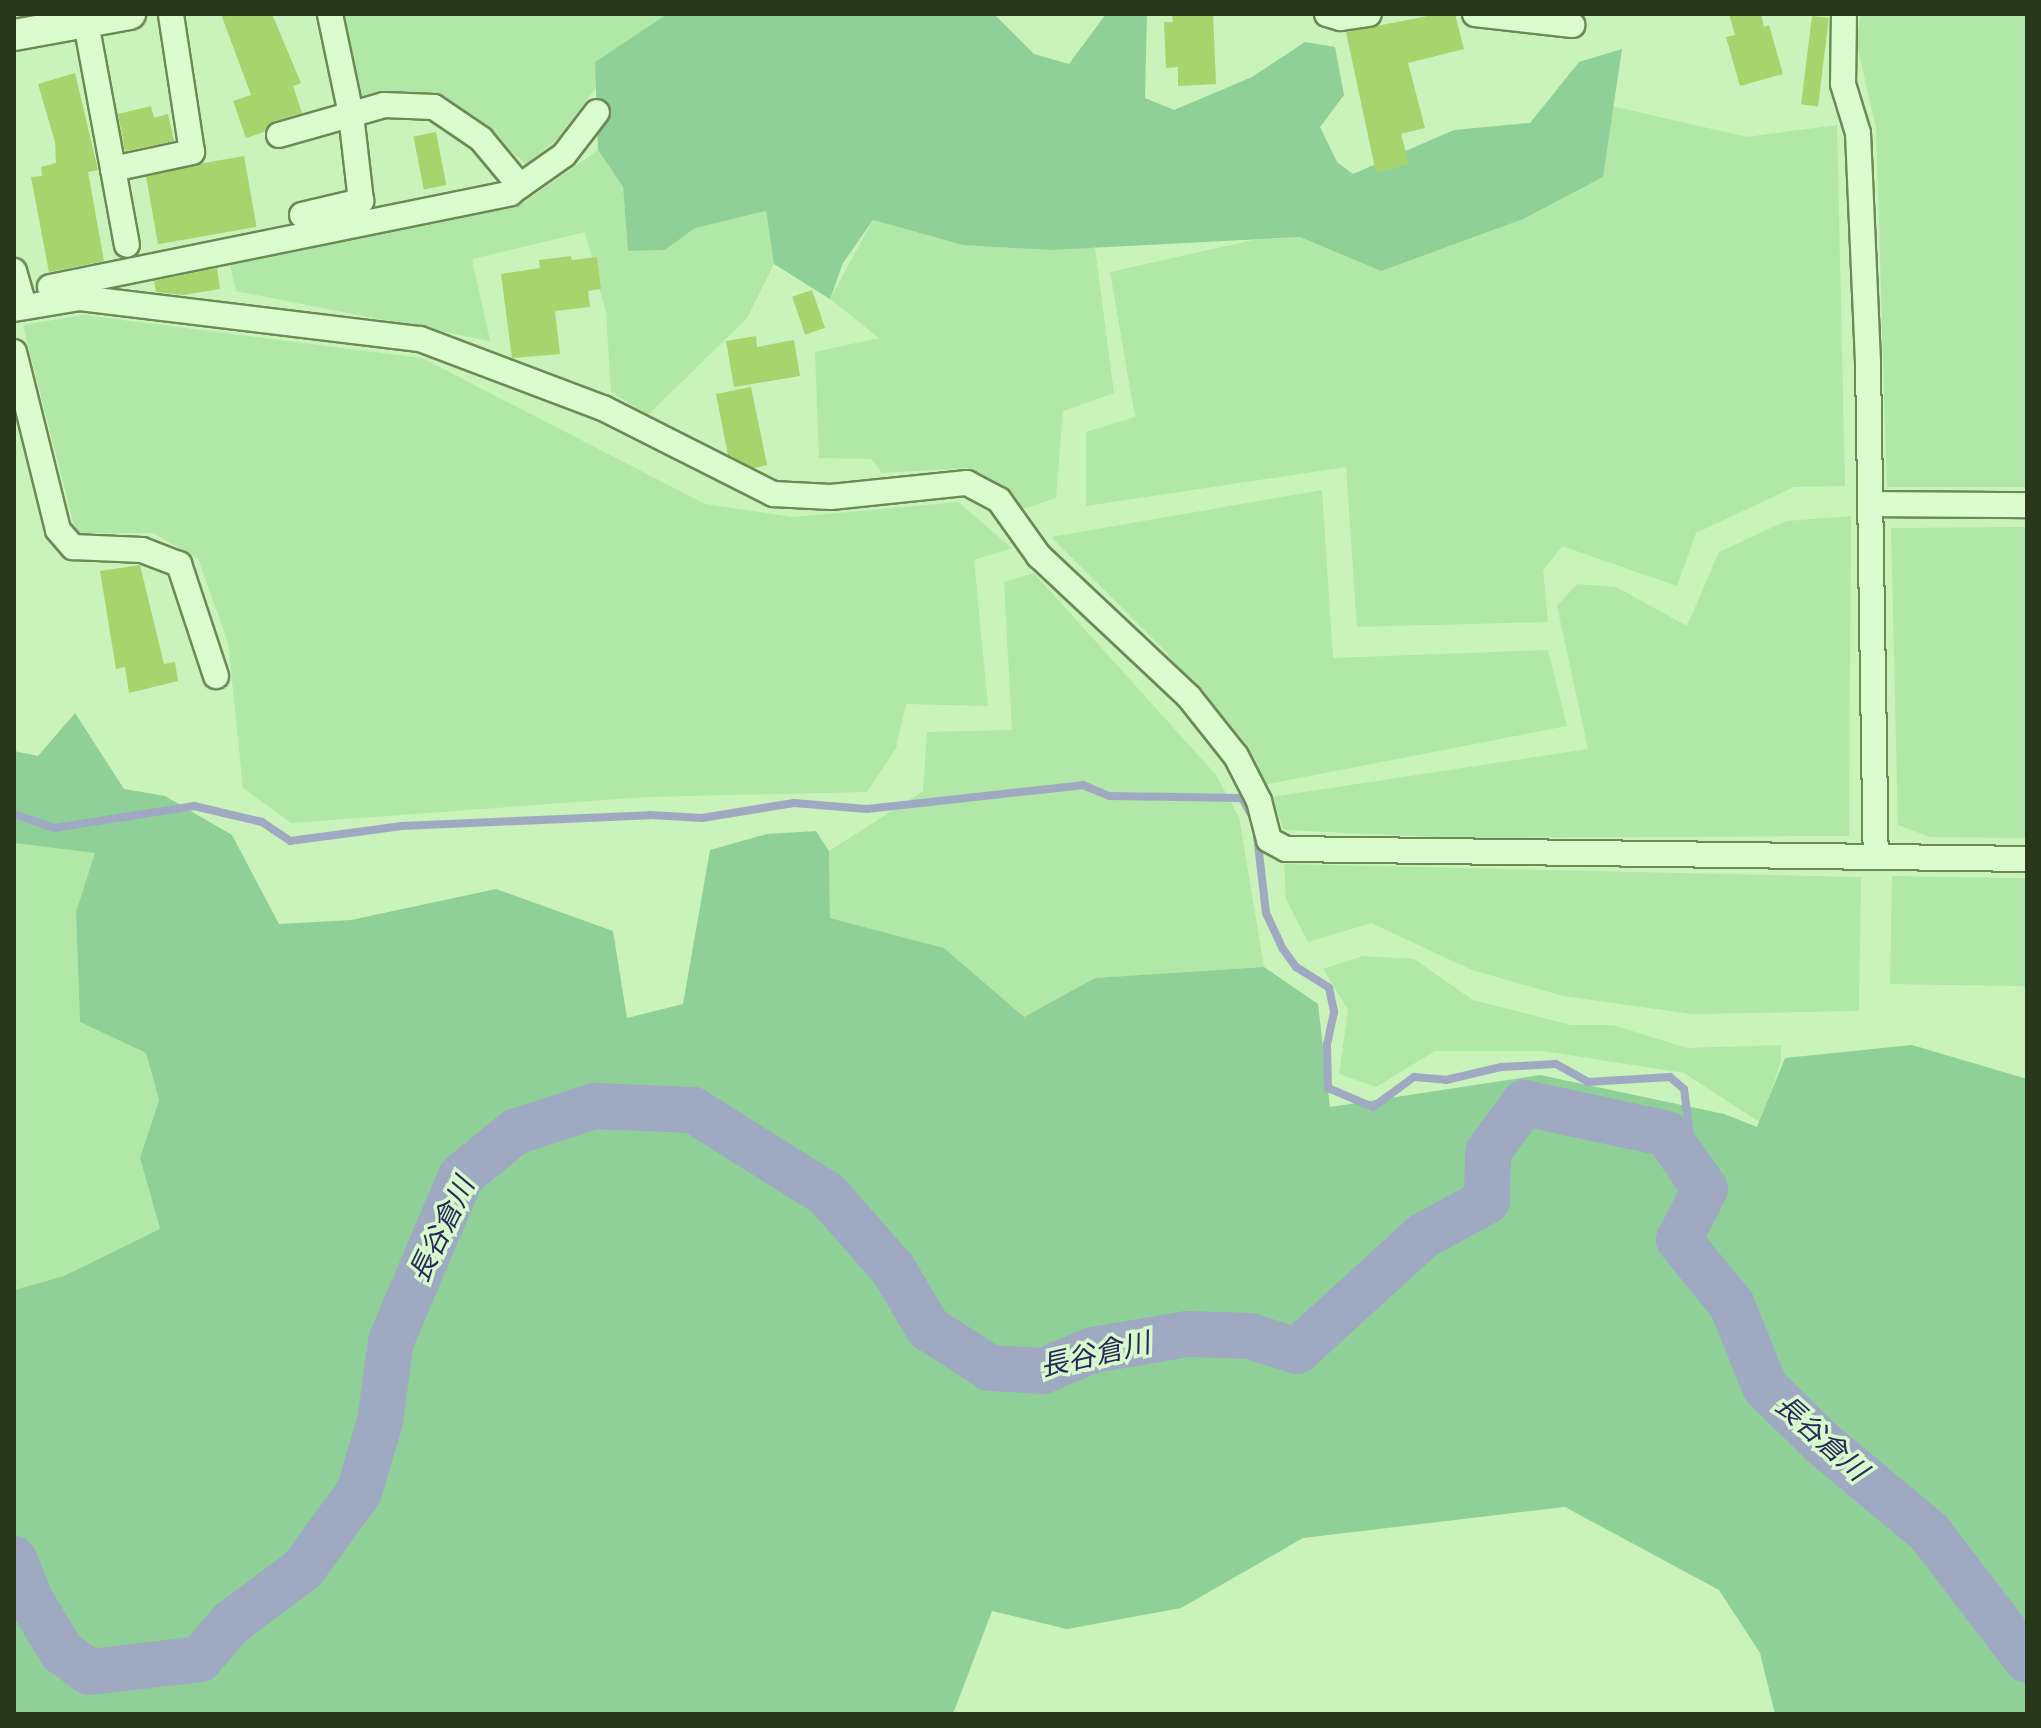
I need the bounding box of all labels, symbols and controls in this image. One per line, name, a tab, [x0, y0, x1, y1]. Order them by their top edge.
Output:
water label: 長谷倉川	[402, 1172, 482, 1288]
water label: 長谷倉川	[1037, 1326, 1153, 1384]
water label: 長谷倉川	[1768, 1388, 1874, 1488]

